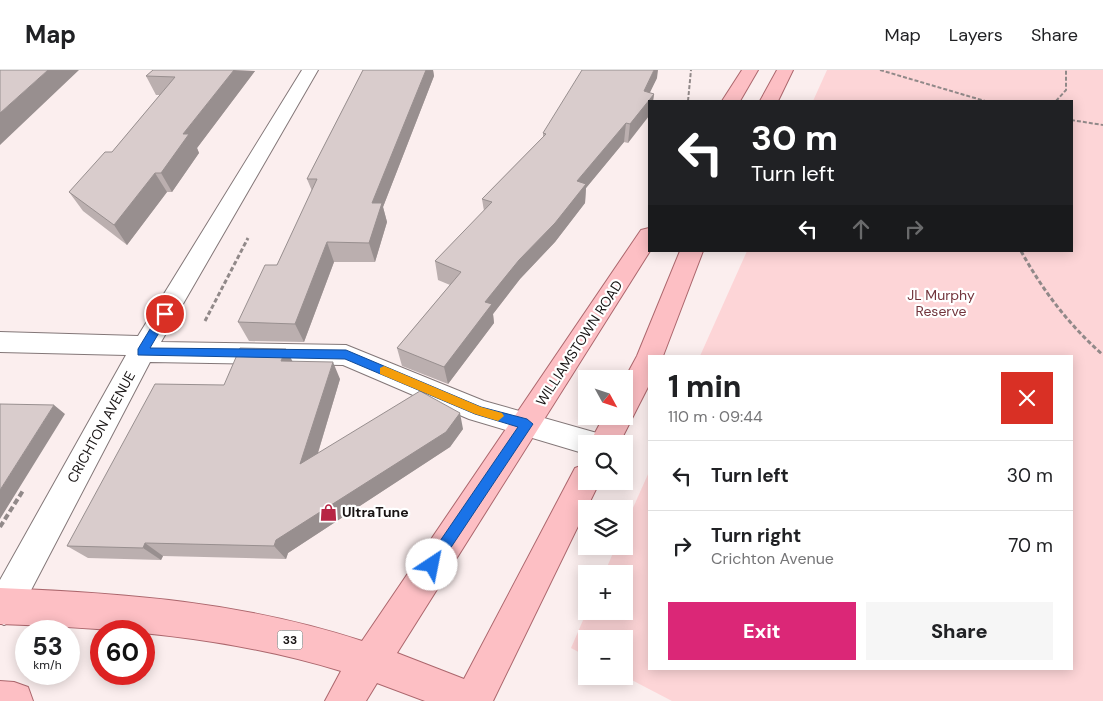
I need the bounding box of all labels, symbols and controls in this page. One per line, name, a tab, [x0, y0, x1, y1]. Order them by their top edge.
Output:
text: Map	[25, 19, 76, 50]
text: Map	[885, 23, 921, 47]
text: Layers	[949, 23, 1003, 47]
text: Share	[1031, 23, 1078, 47]
text: 30 m	[751, 115, 838, 161]
icon: left	[668, 120, 733, 185]
text: Turn left	[751, 159, 835, 188]
icon: left	[794, 215, 822, 243]
icon: ahead	[847, 215, 875, 243]
icon: right	[900, 215, 928, 243]
street label: WILLIAMSTOWN ROAD	[532, 277, 626, 409]
park label: JL Murphy Reserve	[907, 286, 975, 320]
pin	[144, 293, 186, 335]
icon: arrive	[151, 300, 179, 328]
text: 1 min	[668, 367, 741, 406]
street label: CRICHTON AVENUE	[63, 368, 139, 486]
north arrow	[578, 370, 632, 425]
map controls	[578, 370, 633, 685]
button: close	[1001, 372, 1053, 424]
text: 110 m · 09:44	[668, 406, 763, 427]
button: search	[578, 435, 633, 490]
icon: left	[668, 462, 696, 490]
text: Turn left	[711, 463, 789, 488]
text: 30 m	[1007, 463, 1053, 488]
button: layers	[578, 500, 633, 555]
shop icon: UltraTune	[318, 502, 338, 522]
place label: UltraTune	[342, 503, 409, 521]
text: Turn right	[711, 523, 801, 548]
icon: right	[668, 532, 696, 560]
text: 70 m	[1008, 533, 1053, 558]
position arrow	[405, 538, 457, 590]
text: Crichton Avenue	[711, 548, 834, 569]
button: +	[578, 565, 633, 620]
button: Exit	[668, 602, 856, 660]
button: Share	[866, 602, 1053, 660]
speed limit sign: 60	[90, 620, 155, 685]
text: 53	[32, 630, 63, 663]
road number: 33	[278, 630, 302, 650]
button: −	[578, 630, 633, 685]
text: km/h	[33, 657, 62, 673]

